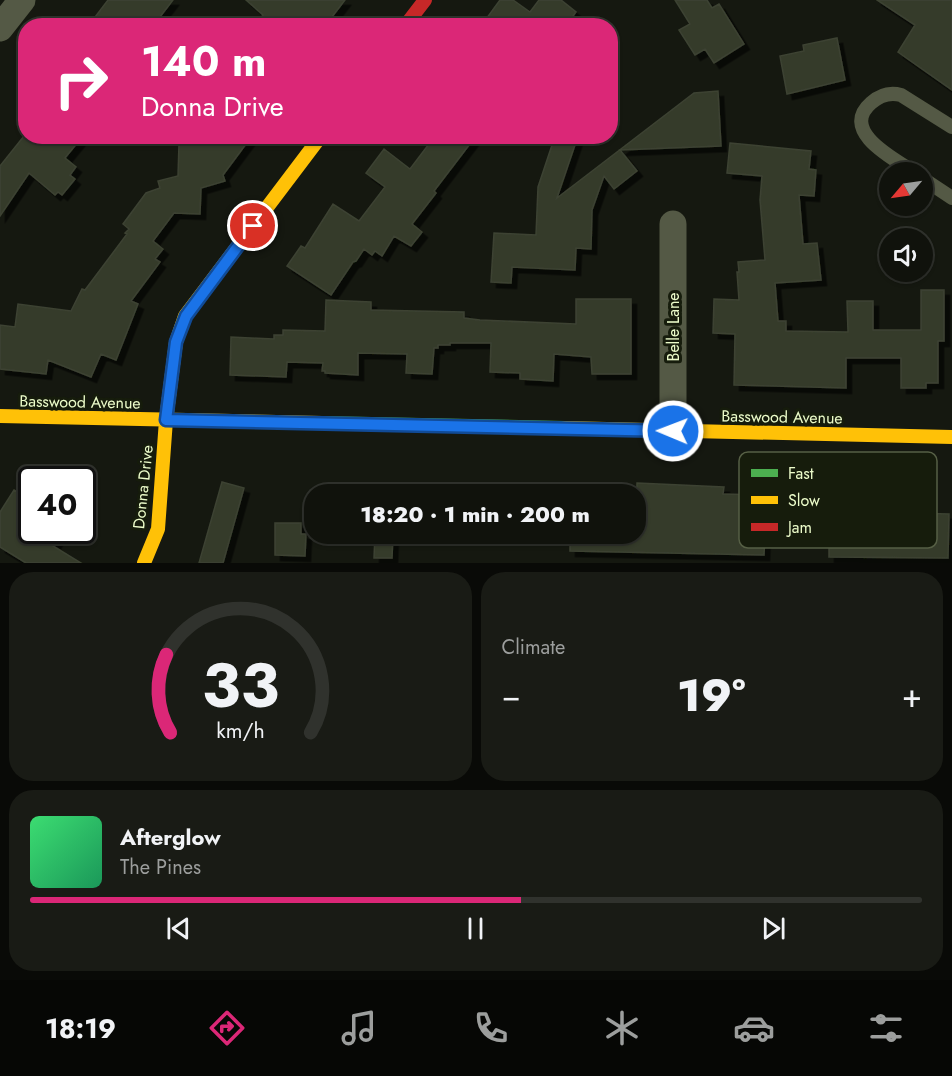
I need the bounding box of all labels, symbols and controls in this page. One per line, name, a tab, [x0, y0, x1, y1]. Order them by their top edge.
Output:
text: 140 m	[141, 31, 267, 92]
icon: right	[42, 42, 120, 120]
text: Donna Drive	[141, 87, 284, 126]
north arrow	[879, 162, 933, 216]
map controls	[879, 162, 933, 282]
pin	[227, 200, 278, 251]
icon: arrive	[236, 209, 269, 242]
button: sound	[879, 228, 933, 282]
street label: Belle Lane	[662, 292, 685, 362]
street label: Basswood Avenue	[19, 389, 141, 415]
position arrow	[641, 399, 705, 463]
street label: Basswood Avenue	[721, 404, 843, 430]
street label: Donna Drive	[127, 444, 159, 530]
legend	[739, 452, 937, 548]
text: Fast	[788, 462, 814, 485]
speed limit sign: 40	[18, 466, 96, 544]
text: Slow	[788, 489, 820, 512]
text: 18:20 · 1 min · 200 m	[360, 498, 590, 530]
text: Jam	[786, 516, 812, 539]
text: Climate	[502, 633, 565, 662]
text: 33	[201, 640, 279, 730]
text: 19°	[677, 663, 746, 728]
text: −	[502, 672, 521, 719]
text: +	[902, 672, 922, 719]
text: km/h	[216, 716, 264, 747]
text: Afterglow	[120, 821, 221, 853]
text: The Pines	[120, 853, 201, 882]
icon: previous	[162, 912, 195, 945]
icon: pause	[459, 912, 492, 945]
icon: next	[757, 912, 790, 945]
icon: directions	[206, 1007, 248, 1049]
icon: music	[338, 1007, 380, 1049]
icon: phone	[470, 1007, 512, 1049]
icon: climate	[601, 1007, 643, 1049]
icon: car	[733, 1007, 775, 1049]
icon: filters	[865, 1007, 907, 1049]
text: 18:19	[45, 1009, 116, 1048]

